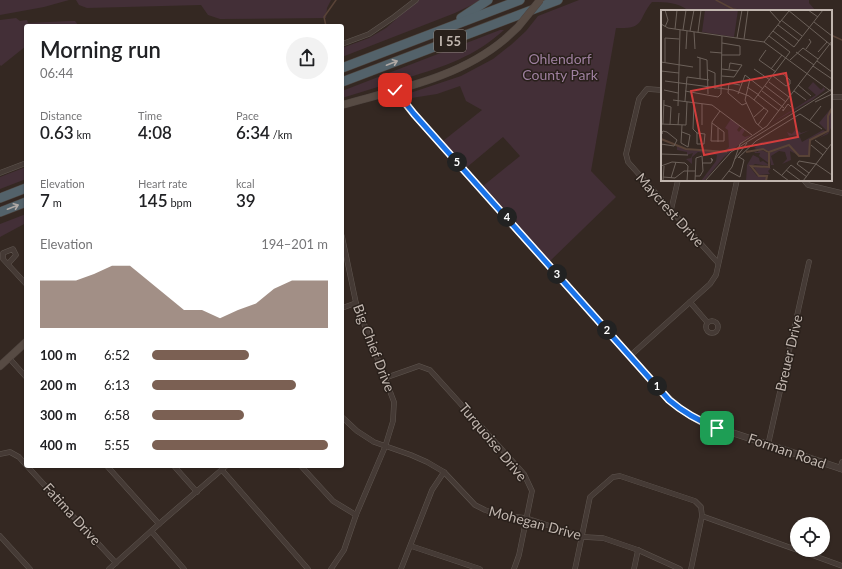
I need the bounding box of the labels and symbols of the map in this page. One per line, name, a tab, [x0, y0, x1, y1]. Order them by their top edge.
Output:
inset map	[661, 10, 832, 181]
road number: I 55	[434, 30, 466, 52]
park label: Ohlendorf County Park	[522, 50, 599, 83]
one-way arrow	[385, 59, 397, 67]
pin	[378, 73, 412, 107]
pin: 5	[447, 152, 467, 172]
street label: Maycrest Drive	[633, 169, 708, 250]
one-way arrow	[7, 202, 19, 210]
pin: 4	[497, 207, 517, 227]
pin: 3	[547, 264, 567, 284]
street label: Big Chief Drive	[350, 302, 399, 394]
street label: Breuer Drive	[771, 313, 806, 393]
pin: 2	[597, 320, 617, 340]
pin: 1	[647, 376, 667, 396]
street label: Turquoise Drive	[456, 399, 531, 484]
pin	[700, 411, 734, 445]
street label: Forman Road	[746, 429, 828, 472]
street label: Fatima Drive	[40, 479, 105, 548]
street label: Mohegan Drive	[487, 502, 583, 543]

